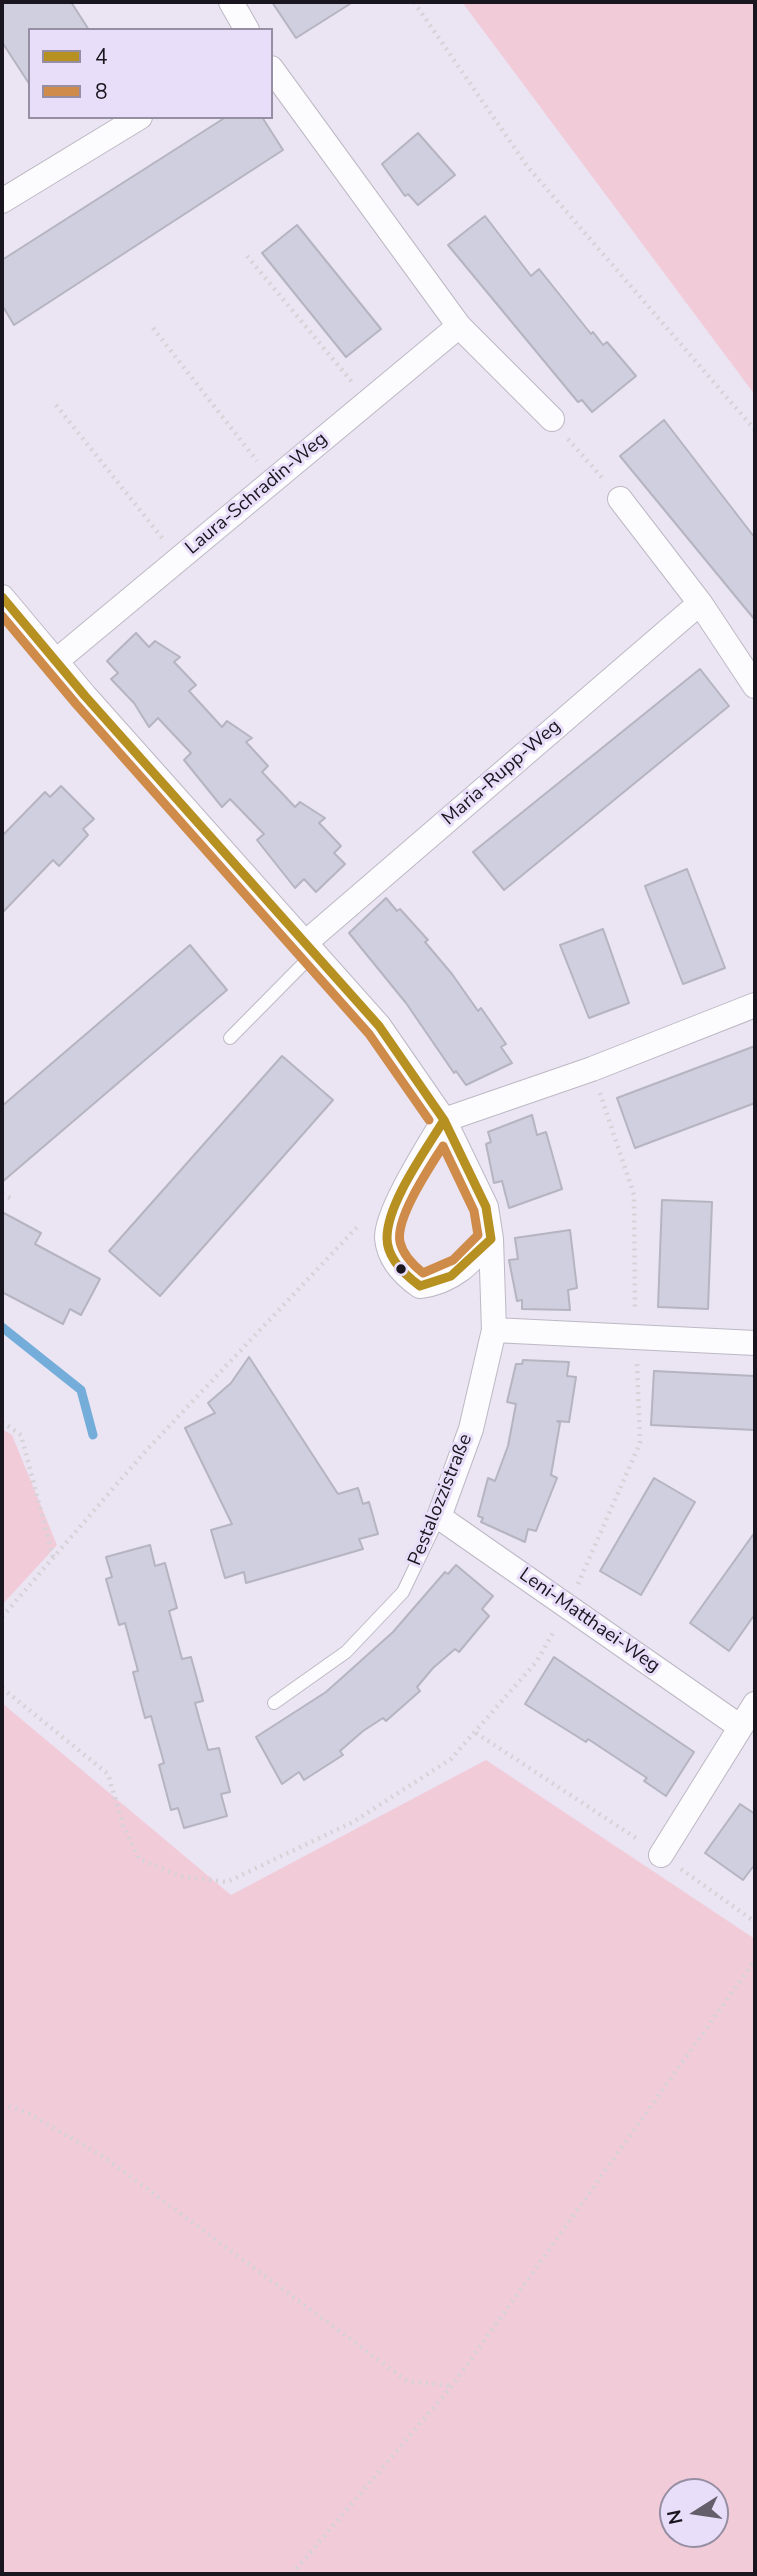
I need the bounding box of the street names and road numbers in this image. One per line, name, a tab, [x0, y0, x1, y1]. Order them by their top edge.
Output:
street label: Laura-Schradin-Weg	[181, 428, 333, 560]
street label: Maria-Rupp-Weg	[438, 715, 566, 831]
street label: Pestalozzistraße	[404, 1431, 478, 1569]
street label: Leni-Matthaei-Weg	[514, 1564, 664, 1678]

